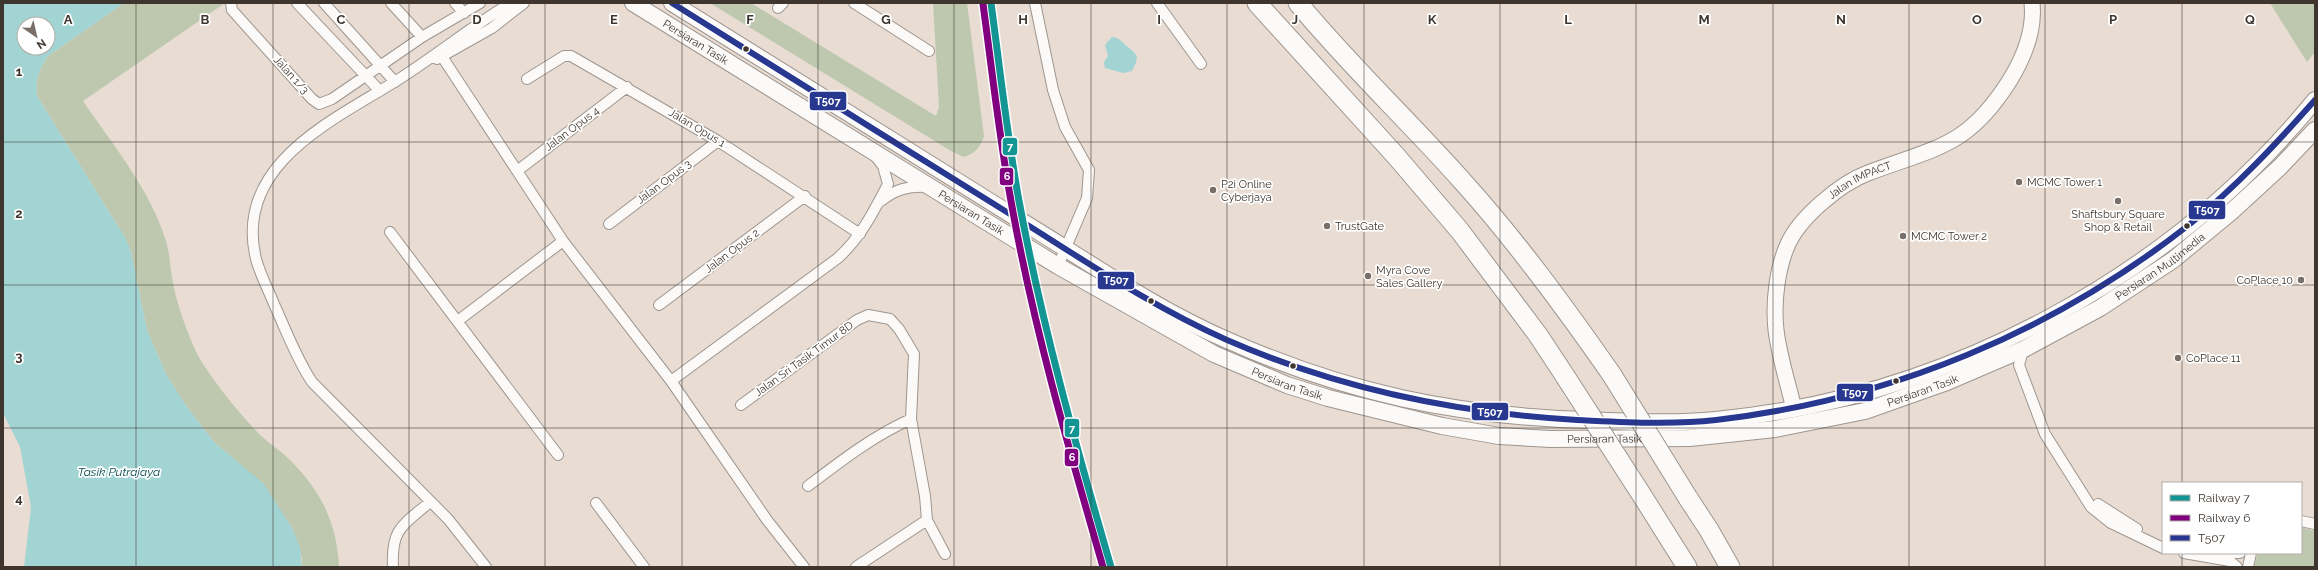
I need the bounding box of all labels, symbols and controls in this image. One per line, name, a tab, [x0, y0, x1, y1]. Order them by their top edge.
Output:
text: A	[64, 12, 73, 27]
text: B	[201, 12, 210, 27]
text: C	[337, 12, 346, 27]
text: D	[472, 12, 482, 27]
text: E	[610, 12, 618, 27]
text: F	[746, 12, 754, 27]
text: G	[881, 12, 891, 27]
text: H	[1018, 12, 1028, 27]
text: I	[1157, 12, 1161, 27]
text: J	[1292, 12, 1298, 27]
text: K	[1428, 12, 1437, 27]
text: L	[1564, 12, 1572, 27]
text: M	[1698, 12, 1710, 27]
text: N	[1836, 12, 1846, 27]
text: O	[1972, 12, 1982, 27]
text: P	[2109, 12, 2117, 27]
text: Q	[2245, 12, 2255, 27]
north arrow	[16, 16, 56, 56]
street label: Persiaran Tasik	[661, 17, 731, 67]
text: N	[34, 36, 48, 52]
unlabelled marker	[741, 44, 751, 54]
street label: Jalan 1/3	[271, 53, 311, 97]
text: 1	[16, 64, 23, 79]
line badge: T507	[809, 91, 847, 111]
text: T507	[815, 95, 842, 108]
street label: Jalan Opus 4	[542, 104, 602, 154]
street label: Jalan Opus 1	[666, 106, 728, 150]
line badge: 7	[1002, 137, 1018, 156]
text: 7	[1007, 140, 1014, 153]
street label: Jalan Opus 3	[634, 157, 694, 207]
street label: Jalan IMPACT	[1825, 159, 1893, 202]
line badge: 6	[999, 167, 1014, 186]
text: 6	[1004, 170, 1011, 183]
place label: MCMC Tower 1	[2027, 176, 2102, 189]
marker: MCMC Tower 1	[2014, 177, 2024, 187]
place label: P2i Online Cyberjaya	[1221, 178, 1272, 204]
marker: P2i Online Cyberjaya	[1208, 185, 1218, 195]
street label: Persiaran Tasik	[936, 187, 1007, 238]
marker: Shaftsbury Square Shop & Retail	[2113, 196, 2123, 206]
line badge: T507	[2188, 200, 2226, 220]
text: T507	[2194, 204, 2221, 217]
text: 2	[15, 206, 23, 221]
place label: Shaftsbury Square Shop & Retail	[2071, 208, 2165, 234]
place label: TrustGate	[1335, 220, 1384, 233]
marker: TrustGate	[1322, 221, 1332, 231]
unlabelled marker	[2182, 221, 2192, 231]
street label: Jalan Opus 2	[702, 226, 762, 276]
place label: MCMC Tower 2	[1911, 230, 1987, 243]
street label: Persiaran Multimedia	[2113, 230, 2207, 303]
marker: MCMC Tower 2	[1898, 231, 1908, 241]
place label: Myra Cove Sales Gallery	[1376, 264, 1442, 290]
line badge: T507	[1097, 271, 1135, 290]
marker: Myra Cove Sales Gallery	[1363, 271, 1373, 281]
text: T507	[1103, 274, 1130, 287]
place label: CoPlace 10	[2236, 274, 2293, 287]
marker: CoPlace 10	[2296, 275, 2306, 285]
unlabelled marker	[1146, 296, 1156, 306]
street label: Jalan Sri Tasik Timur 8D	[752, 319, 856, 399]
text: 3	[15, 349, 23, 364]
place label: CoPlace 11	[2186, 352, 2241, 365]
marker: CoPlace 11	[2173, 353, 2183, 363]
unlabelled marker	[1288, 361, 1298, 371]
street label: Persiaran Tasik	[1250, 364, 1325, 402]
street label: Persiaran Tasik	[1885, 371, 1960, 409]
unlabelled marker	[1891, 376, 1901, 386]
line badge: T507	[1836, 383, 1874, 402]
text: T507	[1842, 387, 1869, 400]
line badge: T507	[1471, 402, 1509, 421]
text: T507	[1477, 406, 1504, 419]
line badge: 7	[1064, 418, 1080, 438]
text: 7	[1069, 422, 1076, 435]
street label: Persiaran Tasik	[1567, 432, 1642, 445]
line badge: 6	[1064, 448, 1079, 467]
text: 6	[1069, 451, 1076, 464]
water label: Tasik Putrajaya	[78, 465, 160, 479]
legend	[2162, 482, 2302, 554]
text: 4	[15, 491, 23, 506]
text: Railway 7	[2198, 491, 2250, 505]
text: Railway 6	[2198, 511, 2250, 525]
text: T507	[2198, 531, 2225, 545]

